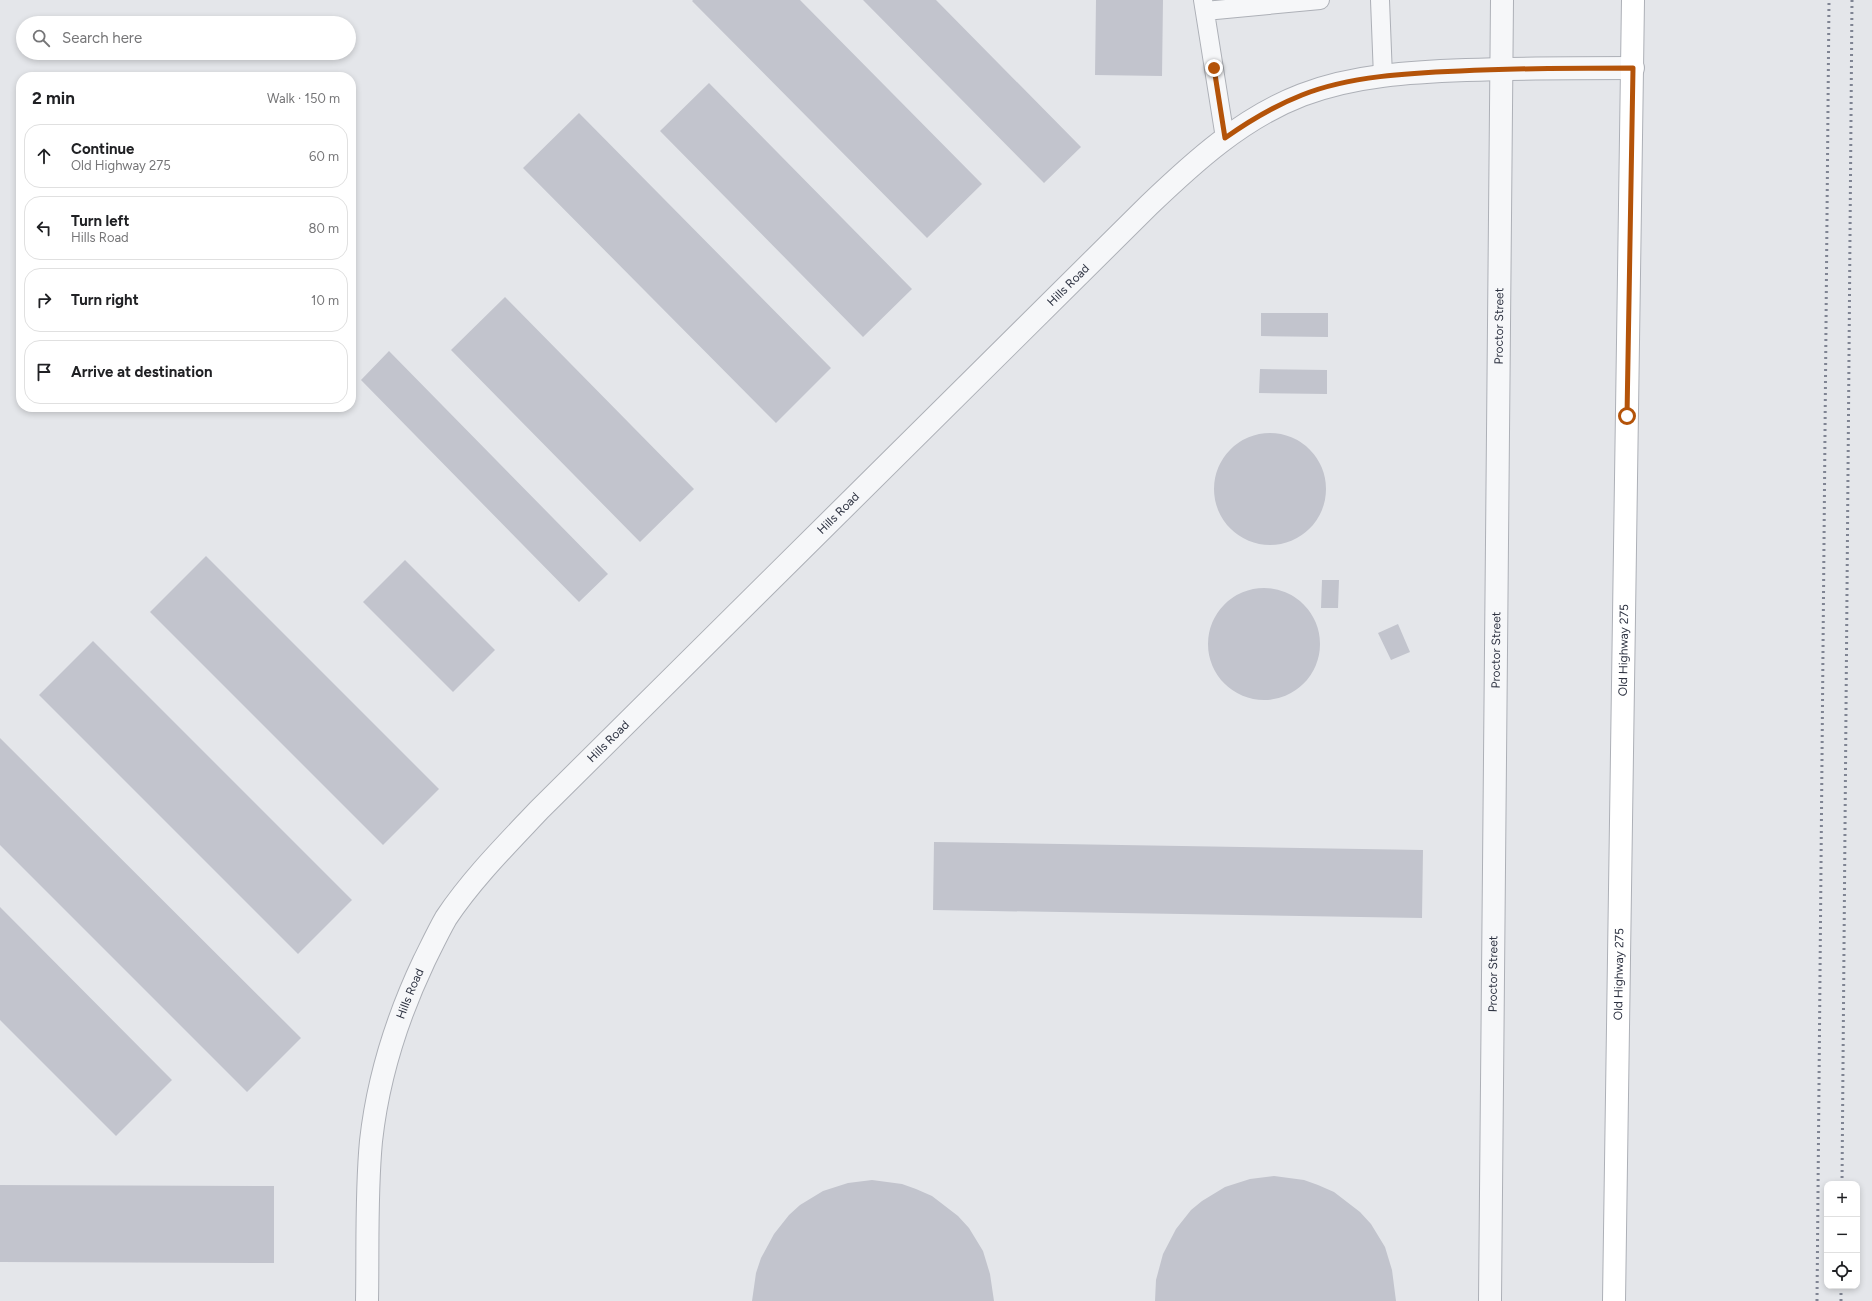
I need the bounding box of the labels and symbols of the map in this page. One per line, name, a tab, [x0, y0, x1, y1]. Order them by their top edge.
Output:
route end	[1205, 59, 1223, 77]
street label: Hills Road	[1044, 261, 1092, 309]
street label: Proctor Street	[1492, 287, 1506, 364]
route start	[1618, 407, 1636, 425]
street label: Hills Road	[814, 490, 862, 537]
street label: Old Highway 275	[1616, 604, 1631, 696]
street label: Proctor Street	[1489, 611, 1503, 688]
street label: Hills Road	[584, 718, 632, 765]
street label: Old Highway 275	[1611, 928, 1626, 1020]
street label: Proctor Street	[1486, 935, 1500, 1012]
street label: Hills Road	[393, 966, 427, 1021]

